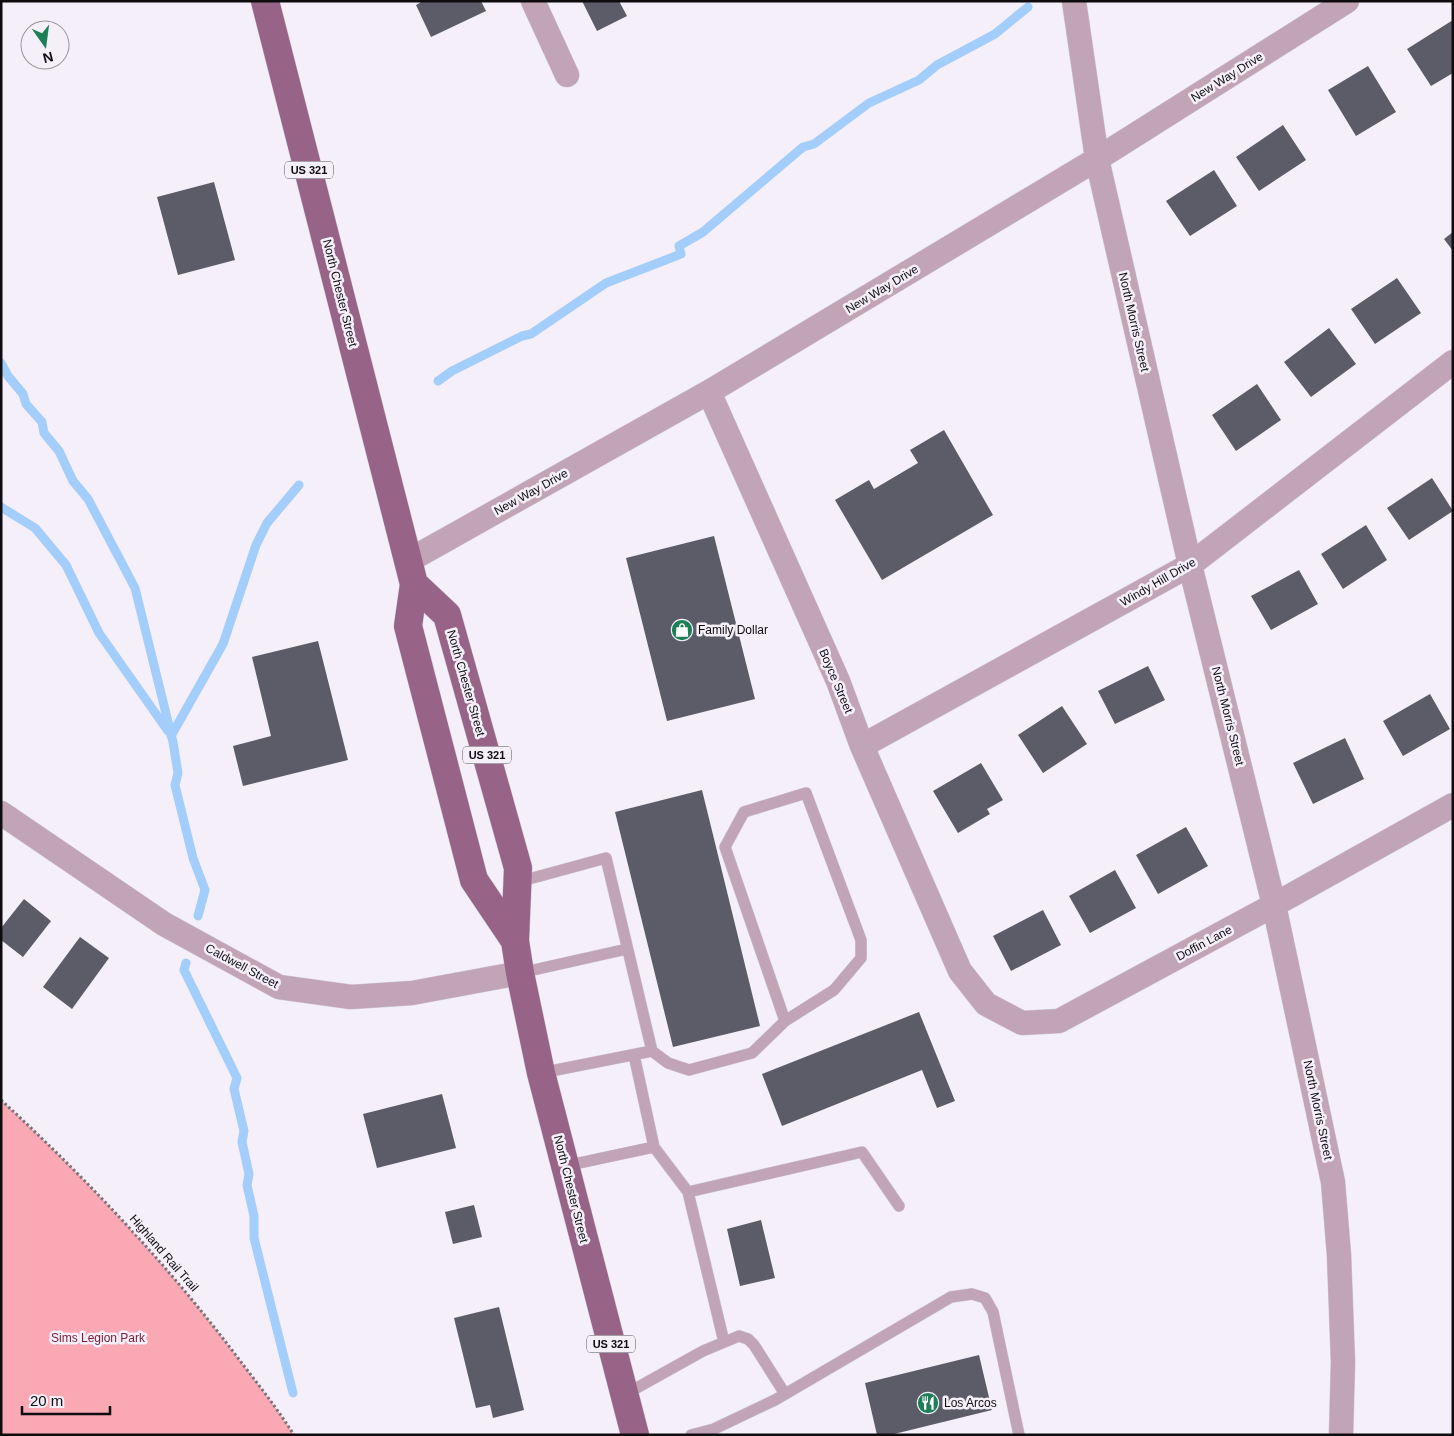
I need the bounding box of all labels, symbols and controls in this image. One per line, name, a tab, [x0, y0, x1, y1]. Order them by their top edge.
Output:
north arrow	[20, 20, 70, 70]
text: N	[41, 49, 55, 67]
street label: New Way Drive	[1188, 49, 1266, 105]
road number: US 321	[285, 162, 333, 178]
street label: North Chester Street	[320, 238, 360, 349]
street label: New Way Drive	[843, 262, 921, 316]
street label: North Morris Street	[1116, 271, 1152, 374]
street label: New Way Drive	[492, 466, 571, 518]
street label: Windy Hill Drive	[1118, 555, 1198, 609]
shop icon: Family Dollar	[670, 618, 694, 642]
place label: Family Dollar	[698, 623, 768, 637]
street label: North Chester Street	[444, 628, 488, 738]
street label: Boyce Street	[816, 647, 856, 716]
street label: North Morris Street	[1209, 665, 1247, 768]
road number: US 321	[463, 746, 511, 764]
street label: Doffin Lane	[1174, 922, 1235, 964]
street label: Caldwell Street	[203, 941, 282, 991]
street label: North Morris Street	[1301, 1059, 1336, 1162]
street label: North Chester Street	[551, 1134, 591, 1245]
street label: Highland Rail Trail	[127, 1212, 201, 1294]
park label: Sims Legion Park	[51, 1331, 146, 1345]
road number: US 321	[587, 1336, 635, 1352]
scale bar	[22, 1384, 110, 1416]
restaurant icon: Los Arcos	[916, 1391, 940, 1415]
text: 20 m	[30, 1392, 63, 1409]
place label: Los Arcos	[944, 1396, 997, 1410]

